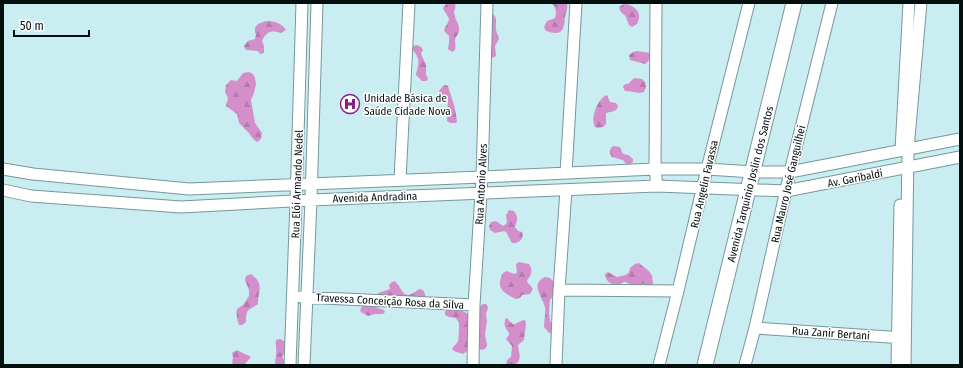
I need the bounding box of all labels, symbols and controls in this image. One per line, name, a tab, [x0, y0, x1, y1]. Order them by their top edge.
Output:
scale bar	[14, 12, 89, 38]
text: 50 m	[20, 19, 44, 33]
place label: Unidade Básica de Saúde Cidade Nova	[364, 92, 451, 118]
hospital icon: Unidade Básica de Saúde Cidade Nova	[339, 93, 361, 115]
street label: Avenida Tarquínio Joslin dos Santos	[725, 104, 776, 264]
street label: Rua Mauro José Ganguilhei	[769, 124, 808, 244]
street label: Rua Elói Armando Nedel	[289, 129, 306, 239]
street label: Rua Angelin Favassa	[688, 139, 721, 229]
street label: Rua Antonio Alves	[473, 143, 490, 225]
street label: Av. Garibaldi	[826, 167, 884, 190]
street label: Avenida Andradina	[332, 190, 418, 205]
street label: Travessa Conceição Rosa da Silva	[316, 291, 464, 312]
street label: Rua Zanir Bertani	[792, 324, 870, 343]

